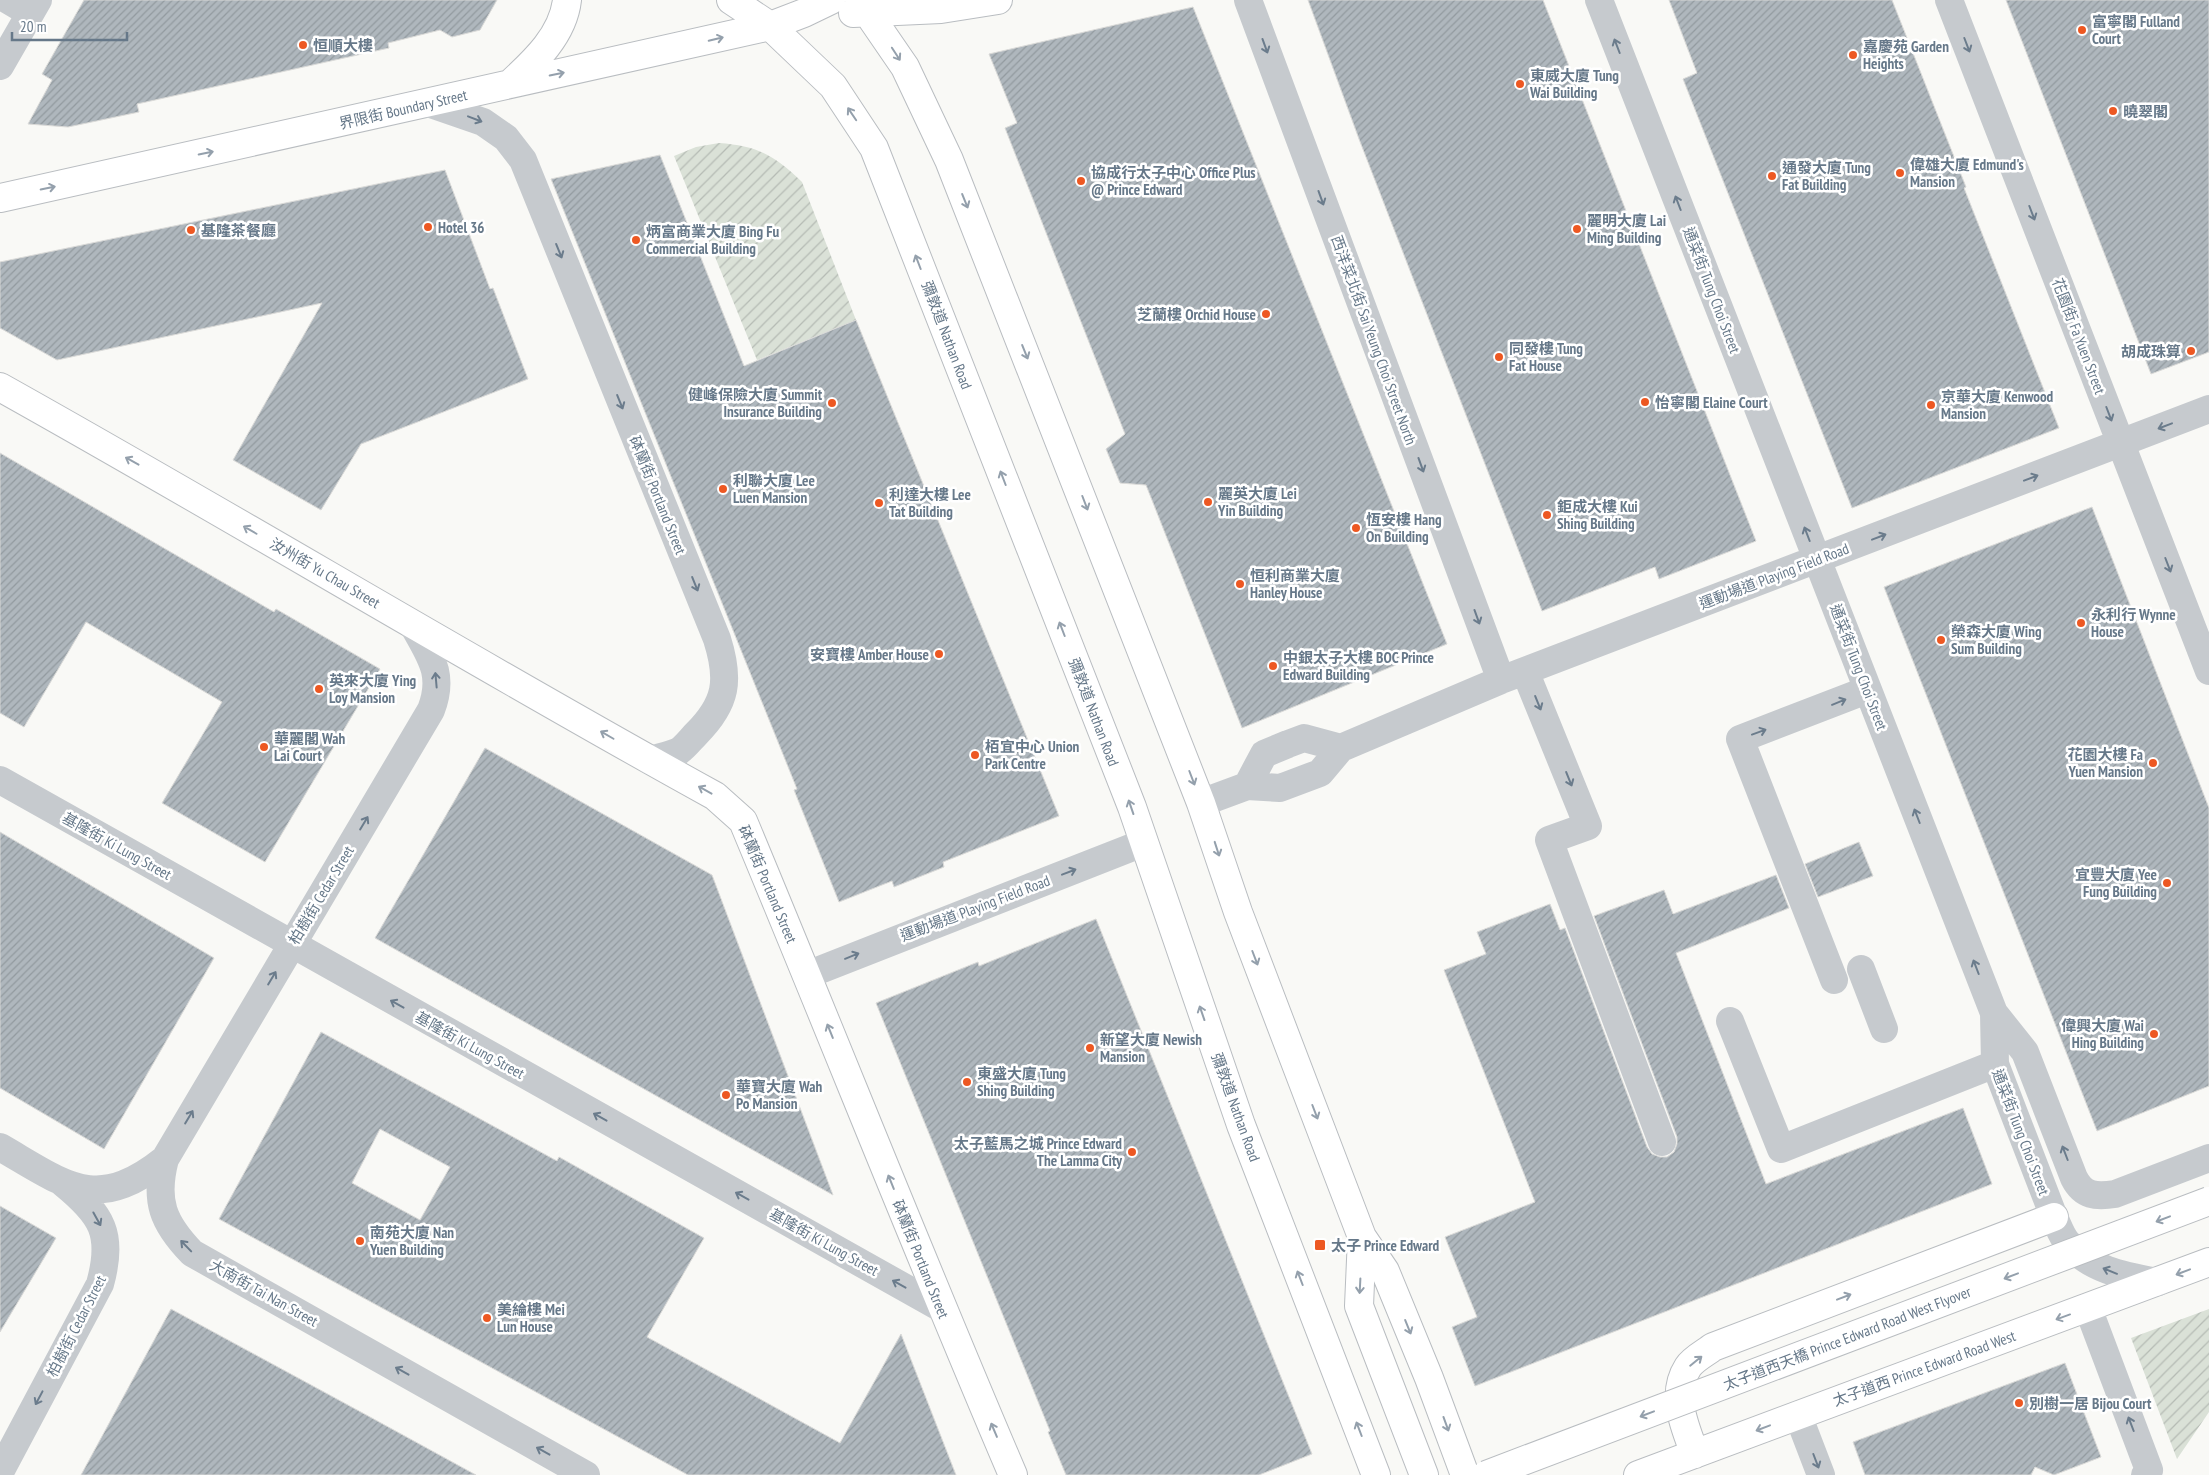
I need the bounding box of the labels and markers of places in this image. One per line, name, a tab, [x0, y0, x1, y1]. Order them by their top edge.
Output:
place label: 富寧閣 Fulland Court	[2092, 12, 2180, 48]
marker: 富寧閣 Fulland Court	[2076, 24, 2088, 36]
place label: 恒順大樓	[313, 36, 373, 55]
place label: 嘉慶苑 Garden Heights	[1863, 37, 1949, 73]
marker: 恒順大樓	[297, 39, 309, 51]
marker: 嘉慶苑 Garden Heights	[1847, 49, 1859, 61]
place label: 東威大廈 Tung Wai Building	[1529, 66, 1619, 102]
marker: 東威大廈 Tung Wai Building	[1514, 78, 1526, 90]
place label: 曉翠閣	[2123, 102, 2168, 121]
marker: 曉翠閣	[2107, 105, 2119, 117]
place label: 偉雄大廈 Edmund's Mansion	[1910, 155, 2024, 191]
place label: 通發大廈 Tung Fat Building	[1782, 158, 1871, 194]
place label: 協成行太子中心 Office Plus @ Prince Edward	[1091, 163, 1256, 199]
marker: 偉雄大廈 Edmund's Mansion	[1894, 167, 1906, 179]
marker: 通發大廈 Tung Fat Building	[1766, 170, 1778, 182]
marker: 協成行太子中心 Office Plus @ Prince Edward	[1075, 175, 1087, 187]
place label: 麗明大廈 Lai Ming Building	[1587, 211, 1666, 247]
place label: Hotel 36	[438, 218, 485, 237]
place label: 基隆茶餐廳	[201, 221, 276, 240]
marker: Hotel 36	[422, 221, 434, 233]
place label: 炳富商業大廈 Bing Fu Commercial Building	[646, 222, 780, 258]
marker: 麗明大廈 Lai Ming Building	[1571, 223, 1583, 235]
marker: 基隆茶餐廳	[185, 224, 197, 236]
marker: 炳富商業大廈 Bing Fu Commercial Building	[630, 234, 642, 246]
place label: 芝蘭樓 Orchid House	[1137, 305, 1256, 324]
marker: 芝蘭樓 Orchid House	[1260, 308, 1272, 320]
place label: 同發樓 Tung Fat House	[1509, 339, 1583, 375]
place label: 胡成珠算	[2121, 342, 2181, 361]
marker: 胡成珠算	[2185, 345, 2197, 357]
marker: 同發樓 Tung Fat House	[1493, 351, 1505, 363]
place label: 健峰保險大廈 Summit Insurance Building	[688, 385, 823, 421]
place label: 京華大廈 Kenwood Mansion	[1941, 387, 2054, 423]
place label: 怡寧閣 Elaine Court	[1655, 393, 1768, 412]
marker: 怡寧閣 Elaine Court	[1639, 396, 1651, 408]
marker: 健峰保險大廈 Summit Insurance Building	[826, 397, 838, 409]
marker: 京華大廈 Kenwood Mansion	[1925, 399, 1937, 411]
place label: 利聯大廈 Lee Luen Mansion	[733, 471, 815, 507]
marker: 利聯大廈 Lee Luen Mansion	[717, 483, 729, 495]
place label: 麗英大廈 Lei Yin Building	[1217, 484, 1297, 520]
place label: 利達大樓 Lee Tat Building	[889, 485, 971, 521]
marker: 麗英大廈 Lei Yin Building	[1202, 496, 1214, 508]
marker: 利達大樓 Lee Tat Building	[873, 497, 885, 509]
place label: 鉅成大樓 Kui Shing Building	[1557, 497, 1638, 533]
marker: 鉅成大樓 Kui Shing Building	[1541, 509, 1553, 521]
place label: 恆安樓 Hang On Building	[1366, 510, 1442, 546]
marker: 恆安樓 Hang On Building	[1350, 522, 1362, 534]
place label: 恒利商業大廈 Hanley House	[1250, 566, 1340, 602]
marker: 恒利商業大廈 Hanley House	[1234, 578, 1246, 590]
place label: 永利行 Wynne House	[2091, 605, 2176, 641]
marker: 永利行 Wynne House	[2075, 617, 2087, 629]
place label: 榮森大廈 Wing Sum Building	[1951, 622, 2042, 658]
marker: 榮森大廈 Wing Sum Building	[1935, 634, 1947, 646]
place label: 安寶樓 Amber House	[810, 645, 929, 664]
marker: 安寶樓 Amber House	[933, 648, 945, 660]
place label: 中銀太子大樓 BOC Prince Edward Building	[1283, 648, 1434, 684]
marker: 中銀太子大樓 BOC Prince Edward Building	[1267, 660, 1279, 672]
place label: 英來大廈 Ying Loy Mansion	[329, 671, 417, 707]
marker: 英來大廈 Ying Loy Mansion	[313, 683, 325, 695]
place label: 華麗閣 Wah Lai Court	[274, 729, 345, 765]
place label: 栢宜中心 Union Park Centre	[985, 737, 1080, 773]
marker: 華麗閣 Wah Lai Court	[258, 741, 270, 753]
place label: 花園大樓 Fa Yuen Mansion	[2067, 745, 2143, 781]
marker: 栢宜中心 Union Park Centre	[969, 749, 981, 761]
marker: 花園大樓 Fa Yuen Mansion	[2147, 757, 2159, 769]
place label: 宜豐大廈 Yee Fung Building	[2075, 865, 2157, 901]
marker: 宜豐大廈 Yee Fung Building	[2161, 877, 2173, 889]
place label: 偉興大廈 Wai Hing Building	[2061, 1016, 2144, 1052]
marker: 偉興大廈 Wai Hing Building	[2148, 1028, 2160, 1040]
place label: 新望大廈 Newish Mansion	[1100, 1030, 1202, 1066]
marker: 新望大廈 Newish Mansion	[1084, 1042, 1096, 1054]
place label: 東盛大廈 Tung Shing Building	[977, 1064, 1066, 1100]
marker: 東盛大廈 Tung Shing Building	[961, 1076, 973, 1088]
place label: 華寶大廈 Wah Po Mansion	[736, 1077, 822, 1113]
marker: 華寶大廈 Wah Po Mansion	[720, 1089, 732, 1101]
place label: 太子藍馬之城 Prince Edward The Lamma City	[954, 1134, 1123, 1170]
marker: 太子藍馬之城 Prince Edward The Lamma City	[1126, 1146, 1138, 1158]
place label: 南苑大廈 Nan Yuen Building	[369, 1223, 454, 1259]
marker: 南苑大廈 Nan Yuen Building	[354, 1235, 366, 1247]
place label: 太子 Prince Edward	[1331, 1236, 1440, 1255]
marker: 太子 Prince Edward	[1313, 1238, 1327, 1252]
place label: 美綸樓 Mei Lun House	[497, 1300, 565, 1336]
marker: 美綸樓 Mei Lun House	[481, 1312, 493, 1324]
place label: 別樹一居 Bijou Court	[2029, 1394, 2152, 1413]
marker: 別樹一居 Bijou Court	[2013, 1397, 2025, 1409]

